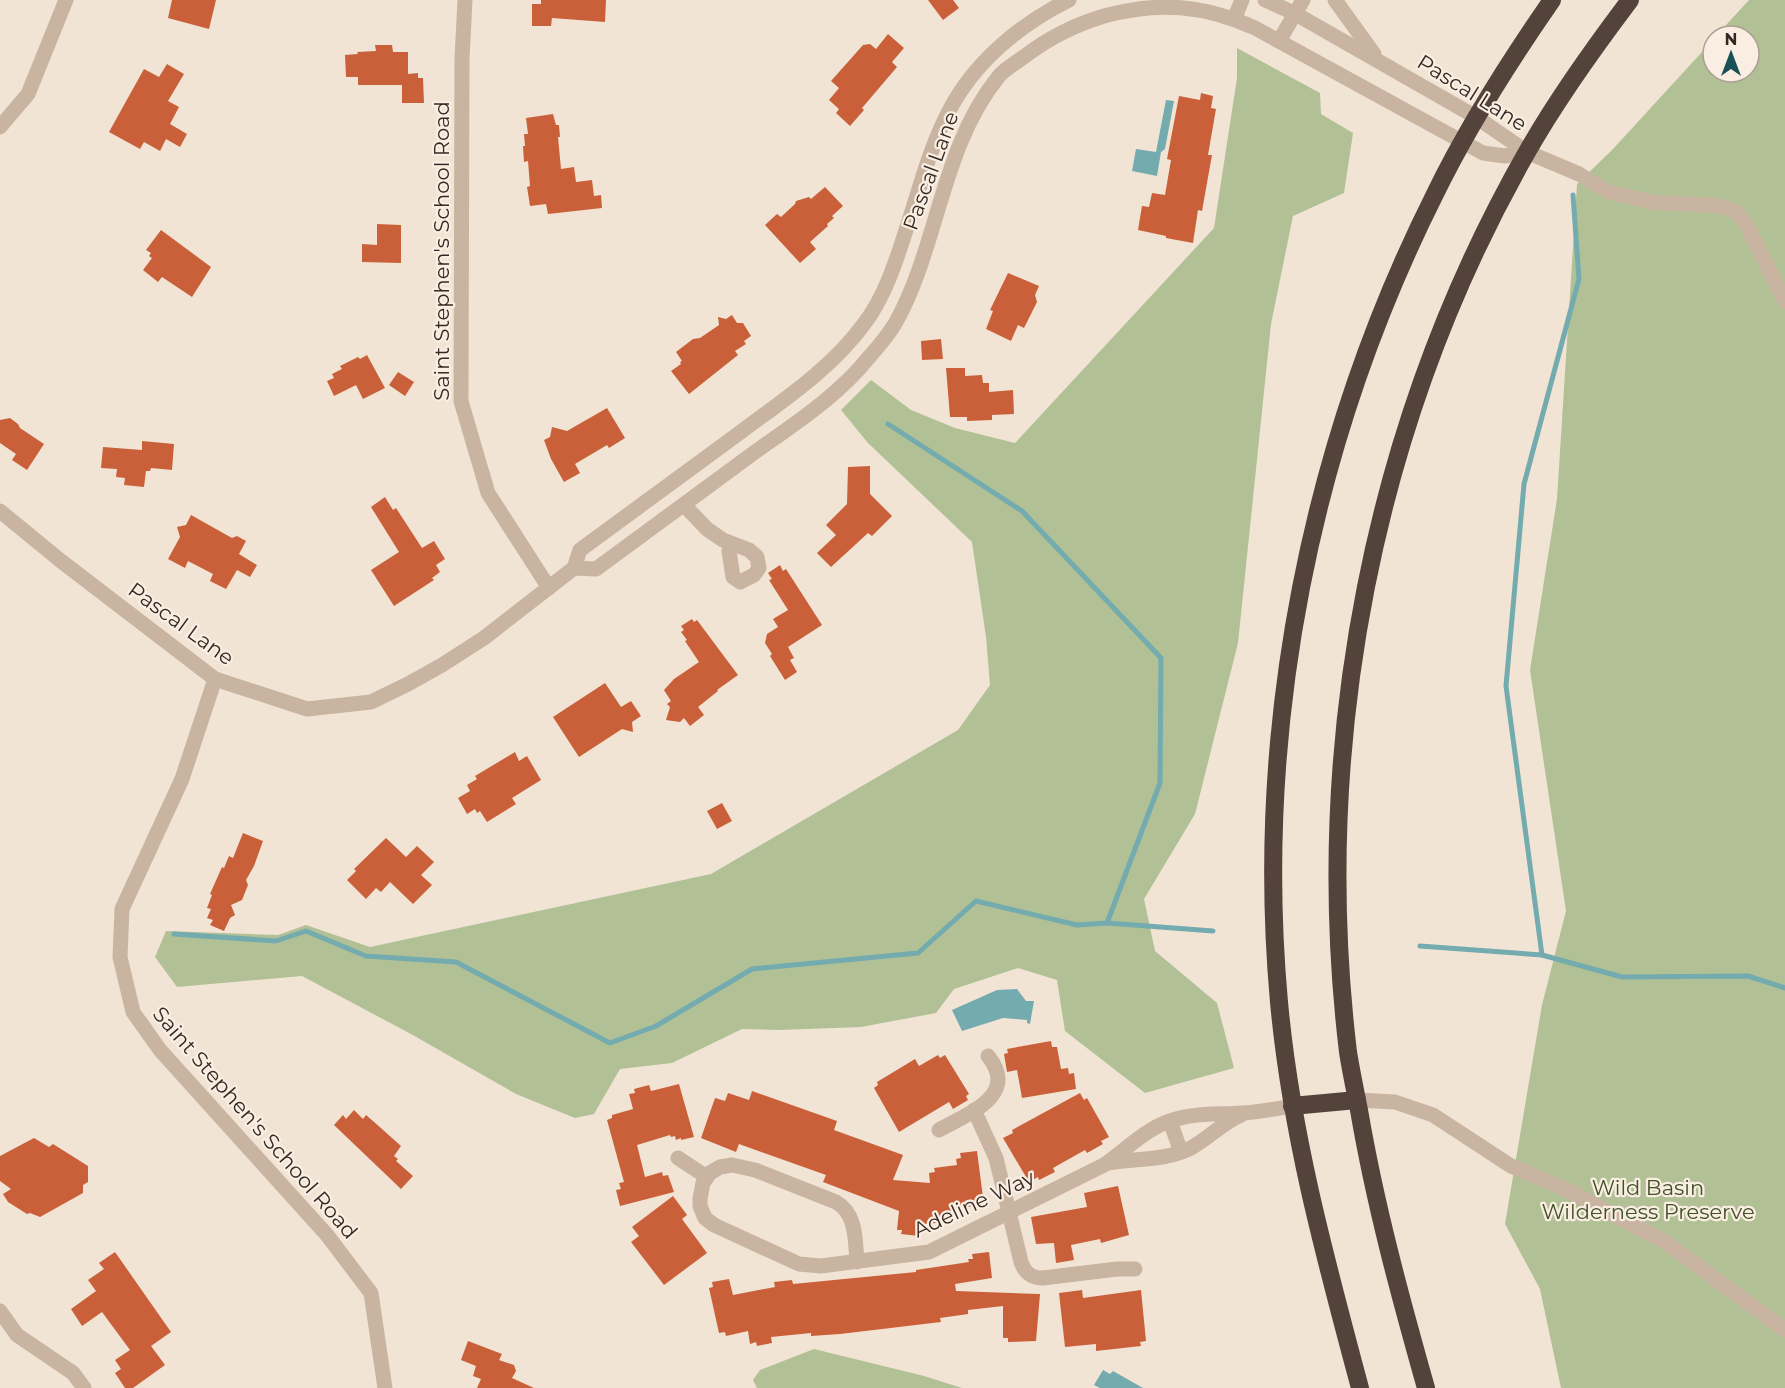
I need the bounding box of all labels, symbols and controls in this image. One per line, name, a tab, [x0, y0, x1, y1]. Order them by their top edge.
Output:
north arrow	[1701, 24, 1761, 84]
text: N	[1725, 30, 1737, 49]
street label: Pascal Lane	[1413, 49, 1532, 136]
street label: Saint Stephen's School Road	[429, 101, 454, 401]
street label: Pascal Lane	[898, 108, 964, 234]
street label: Pascal Lane	[124, 577, 239, 670]
street label: Saint Stephen's School Road	[148, 1002, 363, 1244]
street label: Adeline Way	[909, 1164, 1039, 1243]
park label: Wild Basin Wilderness Preserve	[1541, 1175, 1755, 1224]

